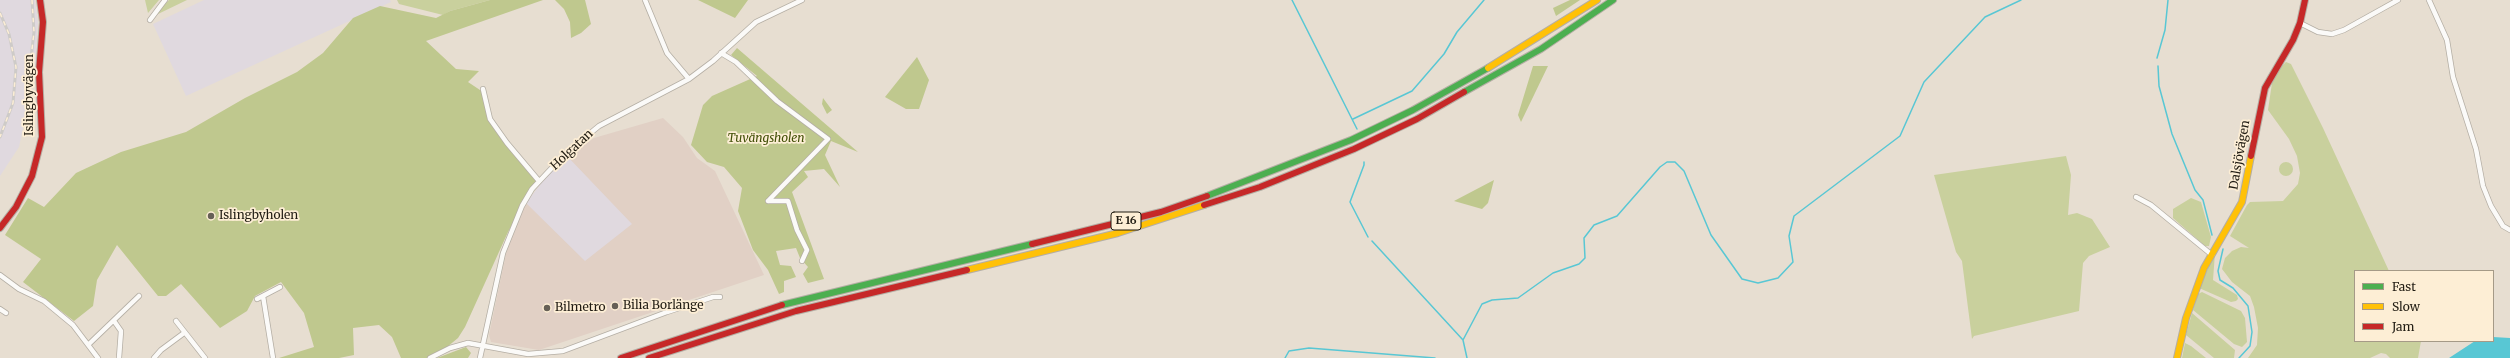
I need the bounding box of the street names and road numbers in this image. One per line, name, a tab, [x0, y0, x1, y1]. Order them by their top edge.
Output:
street label: Islingbyvägen	[23, 54, 37, 136]
street label: Dalsjövägen	[2227, 119, 2253, 191]
street label: Holgatan	[548, 127, 596, 173]
road number: E 16	[1111, 212, 1141, 230]

